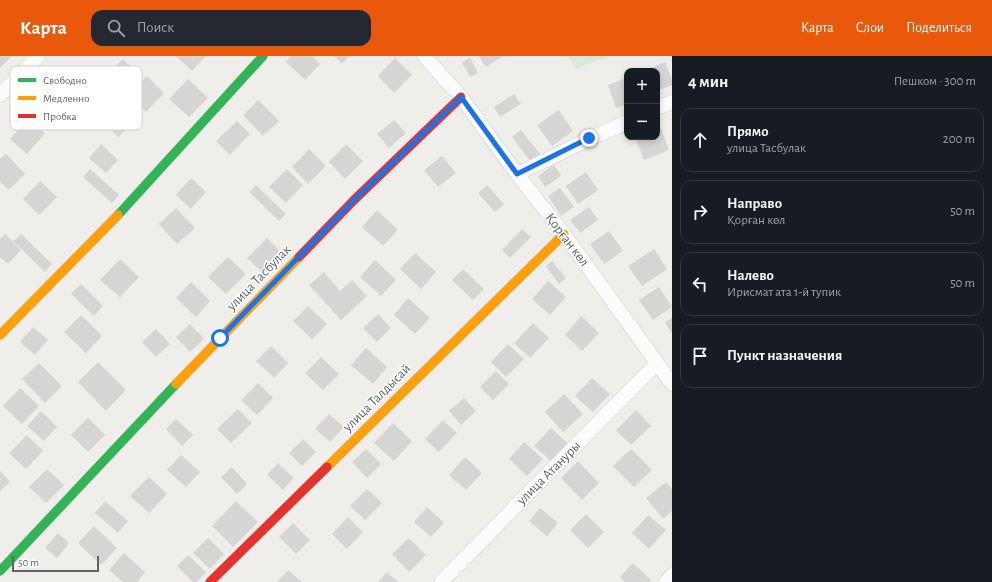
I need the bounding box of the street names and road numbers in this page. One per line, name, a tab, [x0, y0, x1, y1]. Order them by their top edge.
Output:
street label: Қорған көл	[543, 211, 591, 269]
street label: улица Тасбулак	[224, 242, 294, 314]
street label: улица Талдысай	[340, 362, 413, 435]
street label: улица Атануры	[514, 438, 584, 508]

